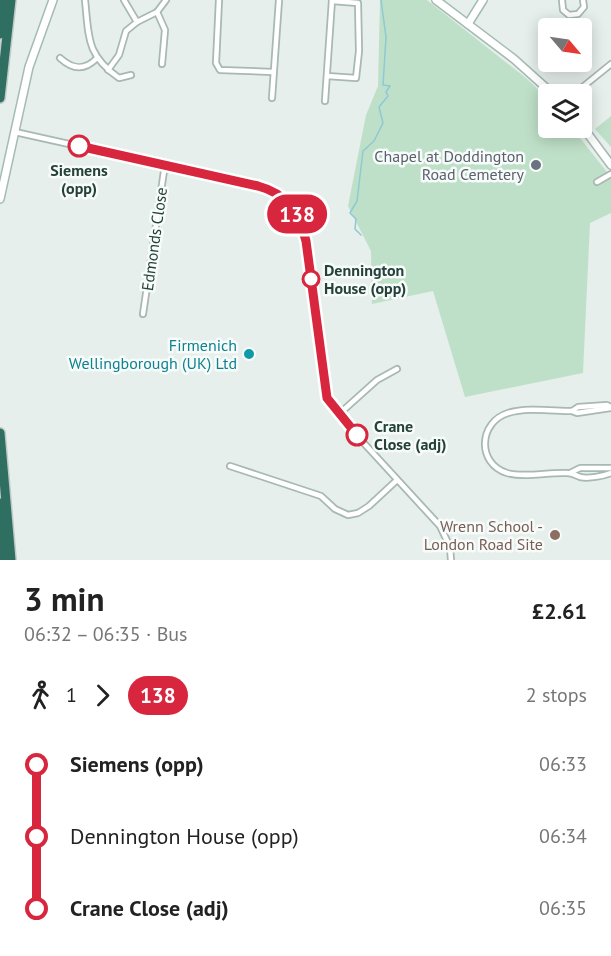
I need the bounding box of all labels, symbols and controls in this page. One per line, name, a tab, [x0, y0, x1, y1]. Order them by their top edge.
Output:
north arrow	[538, 18, 592, 72]
map controls	[538, 18, 592, 138]
button: layers	[538, 84, 592, 138]
marker: Siemens (opp)	[68, 135, 90, 157]
place label: Chapel at Doddington Road Cemetery	[374, 146, 525, 184]
marker: Chapel at Doddington Road Cemetery	[529, 158, 543, 172]
place label: Siemens (opp)	[50, 160, 108, 198]
street label: Edmonds Close	[137, 186, 171, 292]
line badge: 138	[262, 194, 332, 234]
text: 138	[279, 201, 315, 228]
place label: Dennington House (opp)	[324, 260, 406, 298]
marker: Dennington House (opp)	[302, 270, 320, 288]
place label: Firmenich Wellingborough (UK) Ltd	[69, 335, 237, 373]
marker: Firmenich Wellingborough (UK) Ltd	[242, 347, 256, 361]
place label: Crane Close (adj)	[374, 416, 446, 454]
marker: Crane Close (adj)	[346, 424, 368, 446]
place label: Wrenn School - London Road Site	[424, 516, 543, 554]
marker: Wrenn School - London Road Site	[548, 528, 562, 542]
text: 3 min	[24, 577, 105, 620]
text: £2.61	[532, 597, 587, 625]
text: 06:32 – 06:35 · Bus	[24, 621, 188, 647]
icon: walk	[24, 679, 57, 712]
icon: forward	[86, 679, 119, 712]
text: 1	[66, 682, 77, 708]
text: 138	[140, 682, 176, 709]
text: 2 stops	[526, 682, 587, 708]
text: Siemens (opp)	[70, 750, 204, 778]
text: 06:33	[539, 751, 587, 777]
text: Dennington House (opp)	[70, 822, 299, 850]
text: 06:34	[539, 823, 587, 849]
text: Crane Close (adj)	[70, 894, 229, 922]
text: 06:35	[539, 895, 587, 921]

